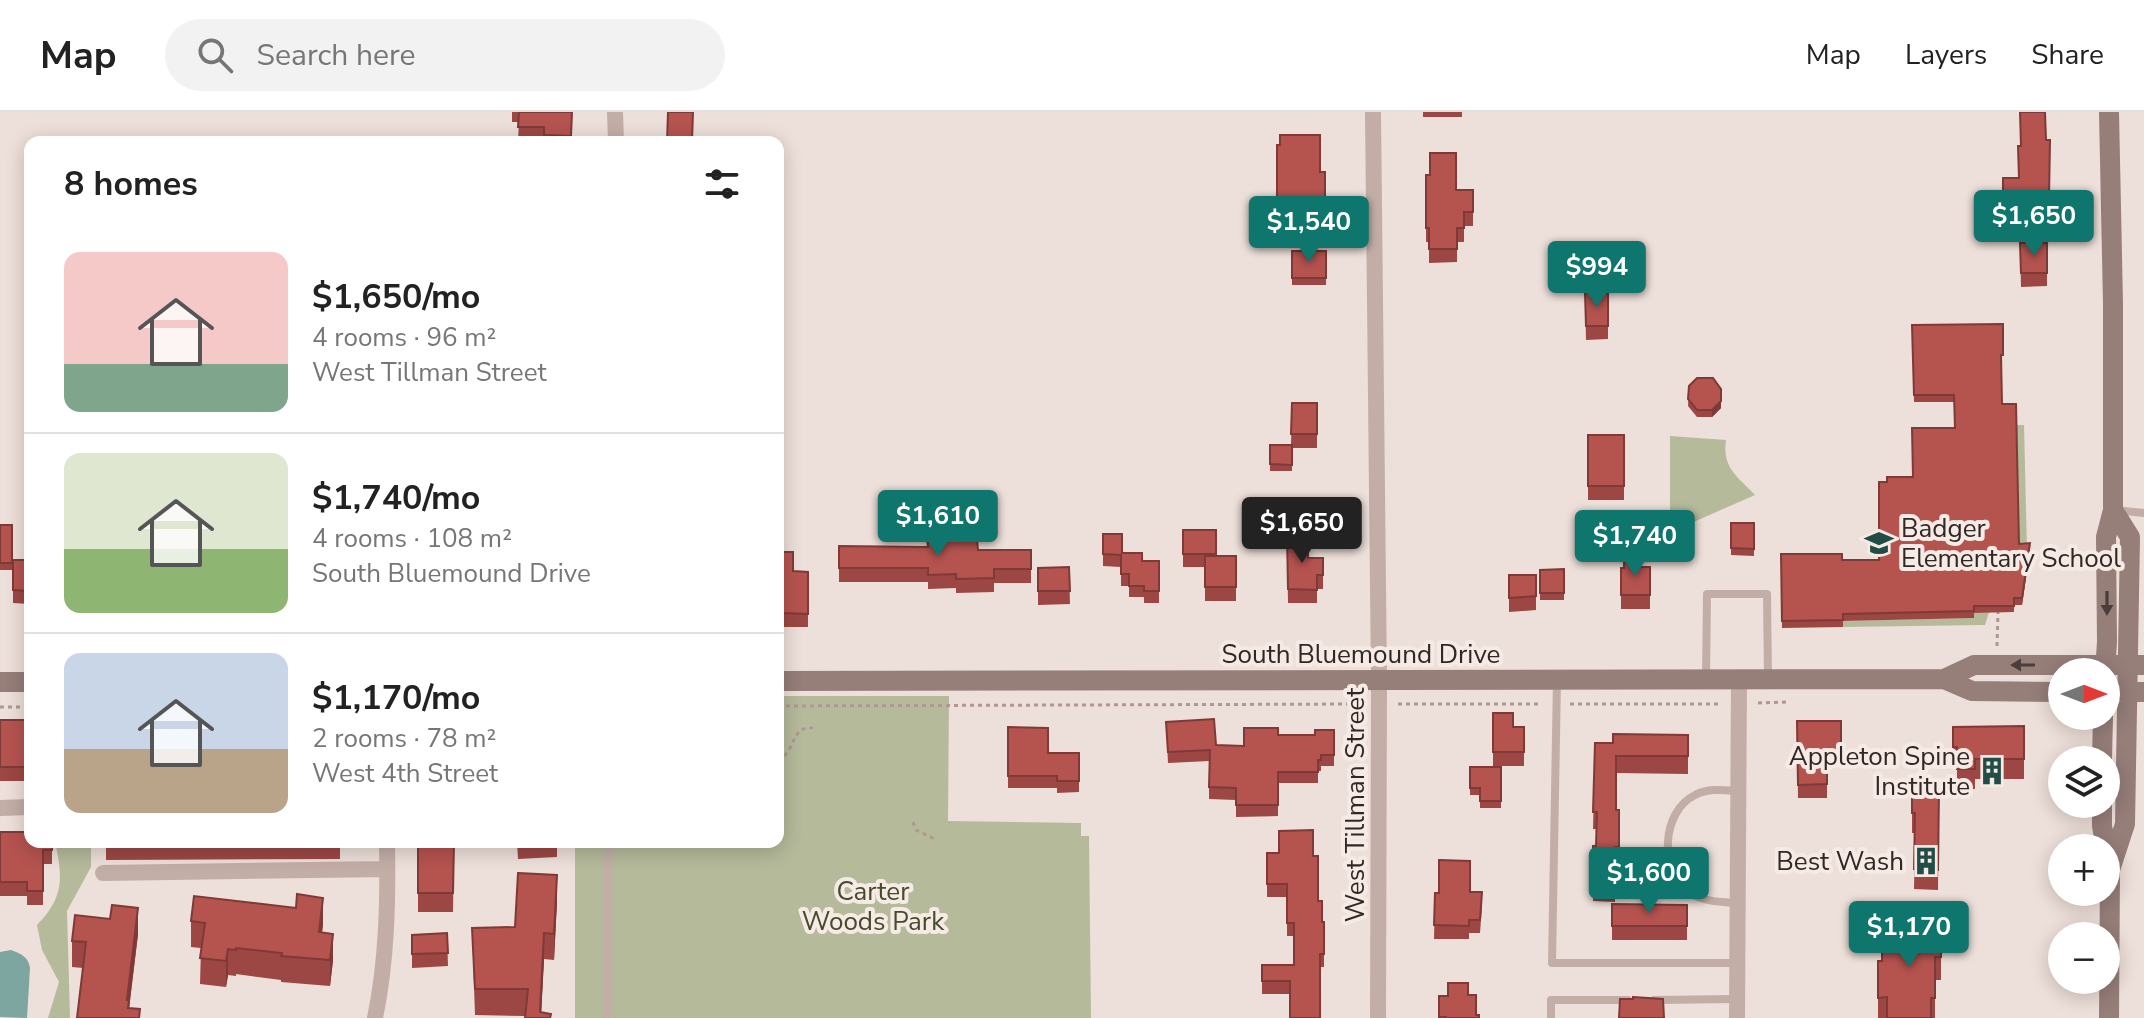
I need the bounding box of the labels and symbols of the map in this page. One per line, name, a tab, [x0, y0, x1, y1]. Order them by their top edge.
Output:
pin: $1,650	[1969, 190, 2099, 258]
pin: $1,540	[1244, 196, 1374, 264]
pin: $994	[1550, 241, 1644, 309]
pin: $1,610	[873, 490, 1003, 558]
pin: $1,650	[1237, 497, 1367, 565]
pin: $1,740	[1570, 510, 1700, 578]
place label: Badger Elementary School	[1901, 511, 2121, 576]
school or university icon: Badger Elementary School	[1864, 528, 1894, 558]
one-way arrow	[2101, 591, 2113, 616]
street label: South Bluemound Drive	[1222, 637, 1500, 672]
north arrow	[2048, 658, 2120, 730]
one-way arrow	[2010, 659, 2035, 671]
street label: West Tillman Street	[1338, 687, 1373, 922]
place label: Appleton Spine Institute	[1789, 739, 1970, 804]
building icon: Appleton Spine Institute	[1977, 756, 2007, 786]
place label: Best Wash	[1776, 844, 1904, 879]
building icon: Best Wash	[1911, 846, 1941, 876]
pin: $1,600	[1584, 847, 1714, 915]
park label: Carter Woods Park	[802, 874, 945, 939]
pin: $1,170	[1844, 901, 1974, 969]

